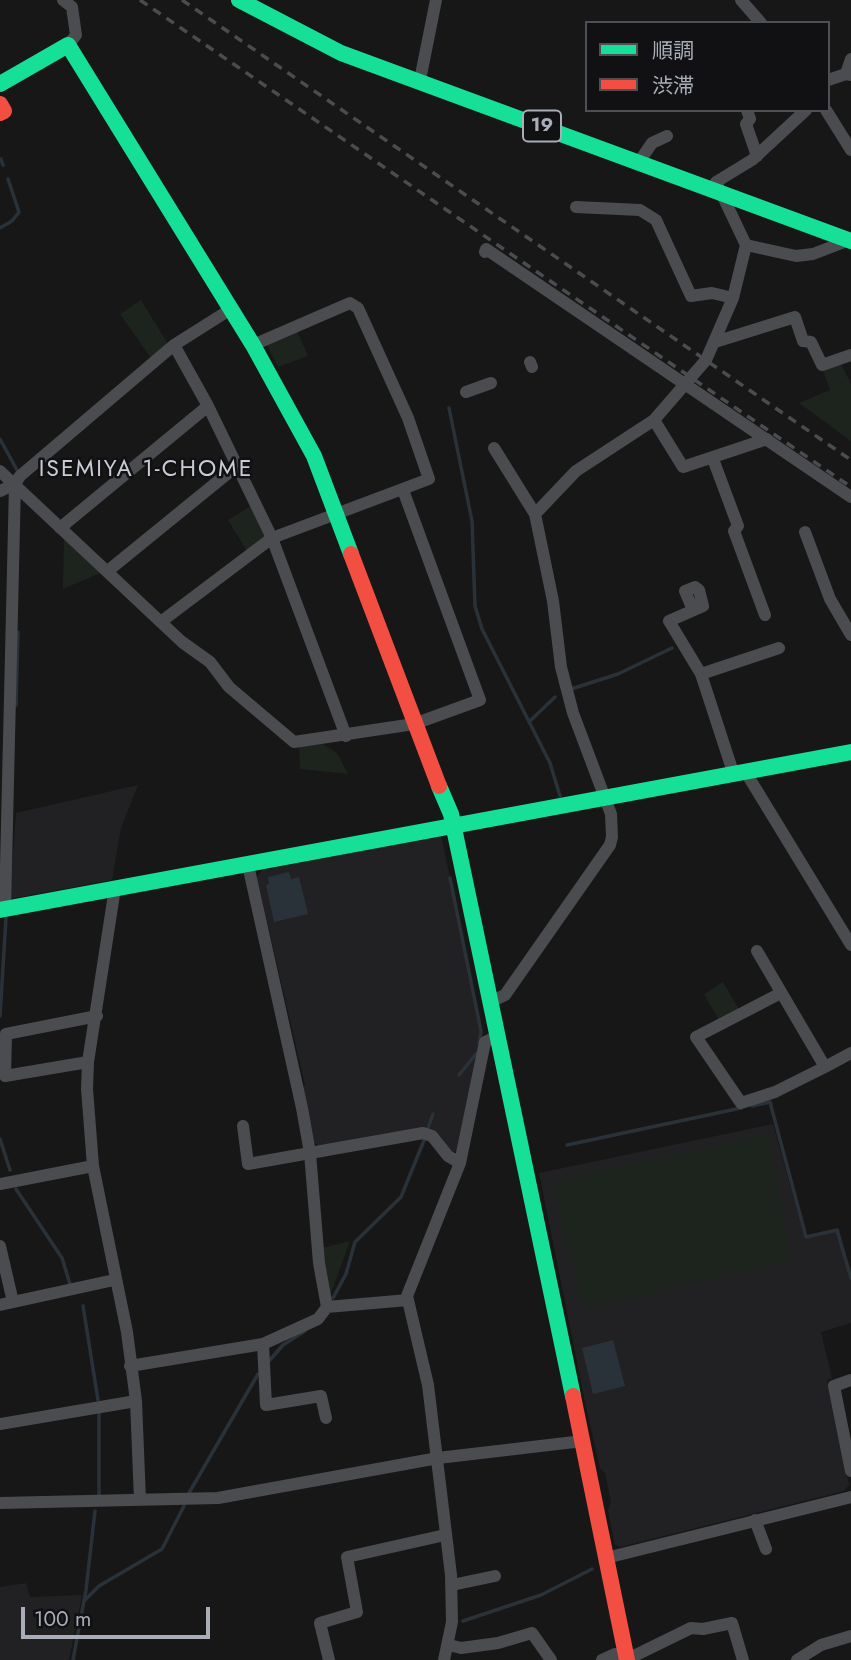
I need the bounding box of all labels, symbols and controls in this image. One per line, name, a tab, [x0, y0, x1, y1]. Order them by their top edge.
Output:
legend	[585, 21, 830, 112]
text: 順調	[652, 36, 694, 66]
text: 渋滞	[652, 71, 694, 101]
road number: 19	[523, 110, 561, 142]
district label: ISEMIYA 1-CHOME	[41, 456, 251, 484]
scale bar	[24, 1594, 214, 1638]
text: 100 m	[34, 1604, 91, 1634]

